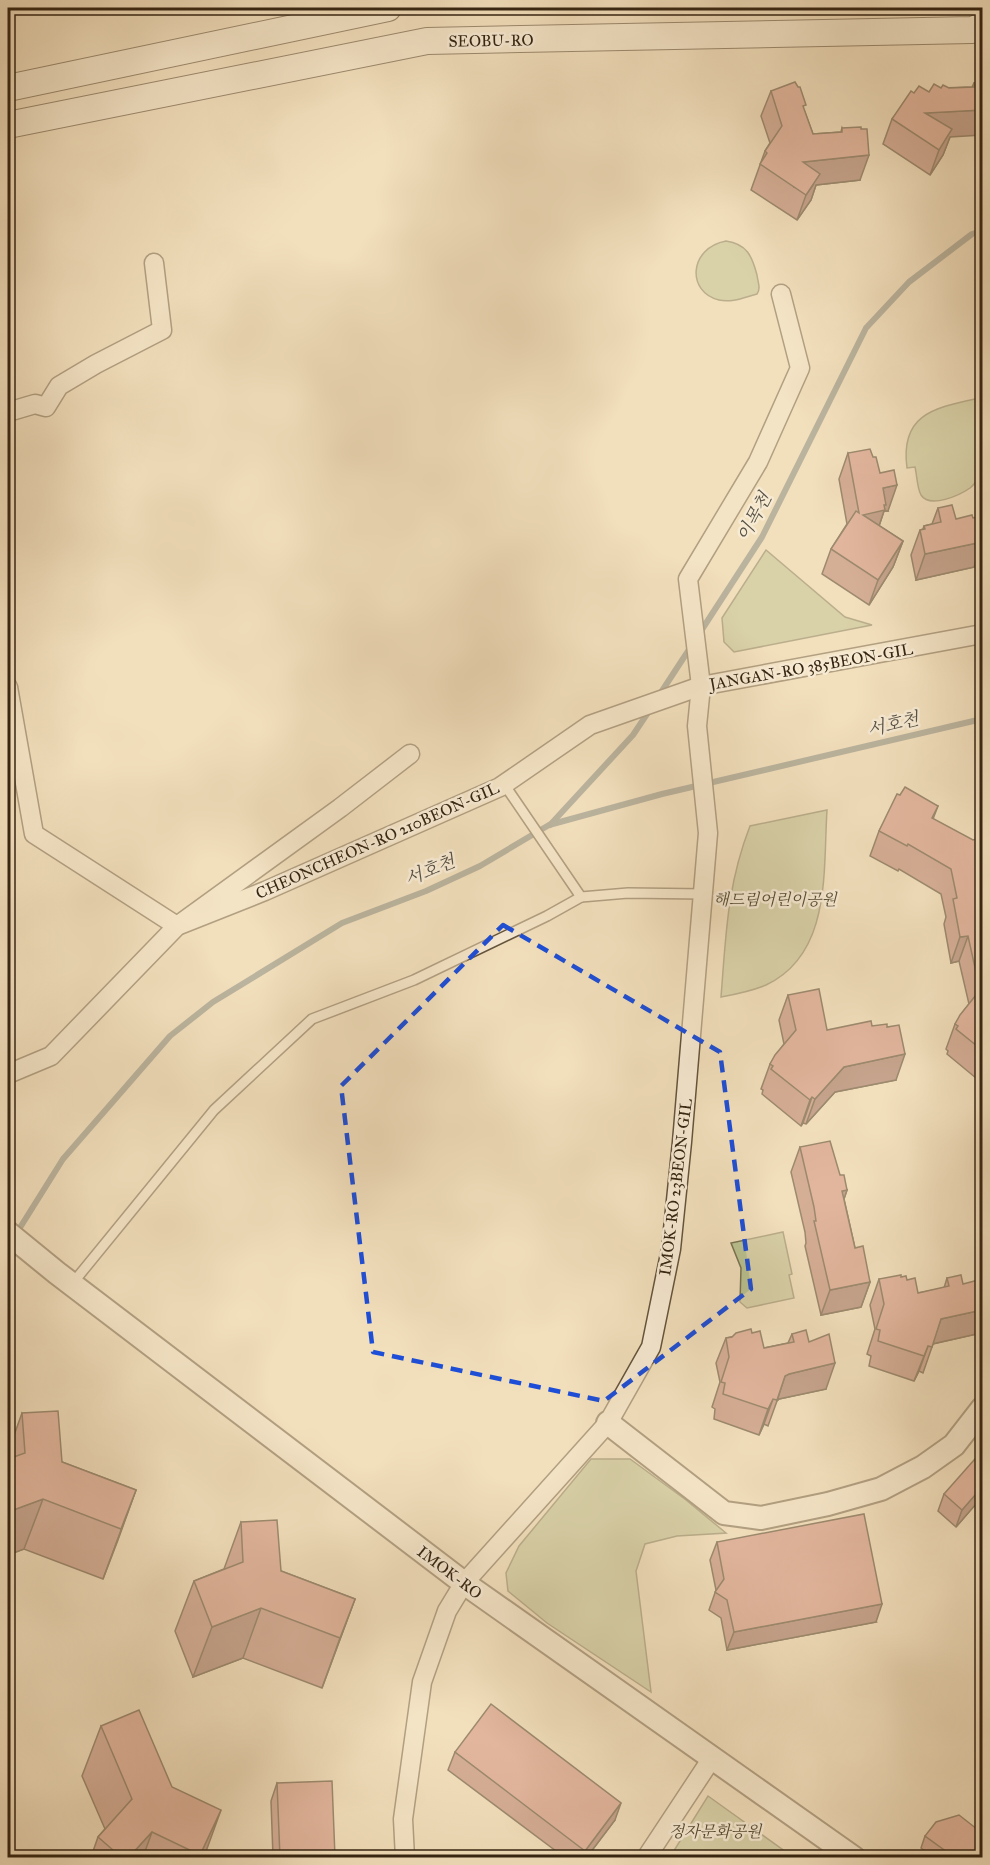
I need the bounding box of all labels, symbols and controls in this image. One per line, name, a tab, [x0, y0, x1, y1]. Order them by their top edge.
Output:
street label: SEOBU-RO	[448, 30, 534, 51]
water label: 이목천	[732, 487, 777, 545]
street label: JANGAN-RO 385BEON-GIL	[706, 639, 915, 695]
water label: 서호천	[865, 707, 922, 741]
street label: CHEONCHEON-RO 210BEON-GIL	[253, 778, 502, 903]
water label: 서호천	[402, 849, 460, 890]
park label: 해드림어린이공원	[713, 890, 838, 909]
street label: IMOK-RO 23BEON-GIL	[655, 1097, 696, 1277]
street label: IMOK-RO	[414, 1542, 486, 1603]
park label: 정자문화공원	[669, 1822, 763, 1841]

